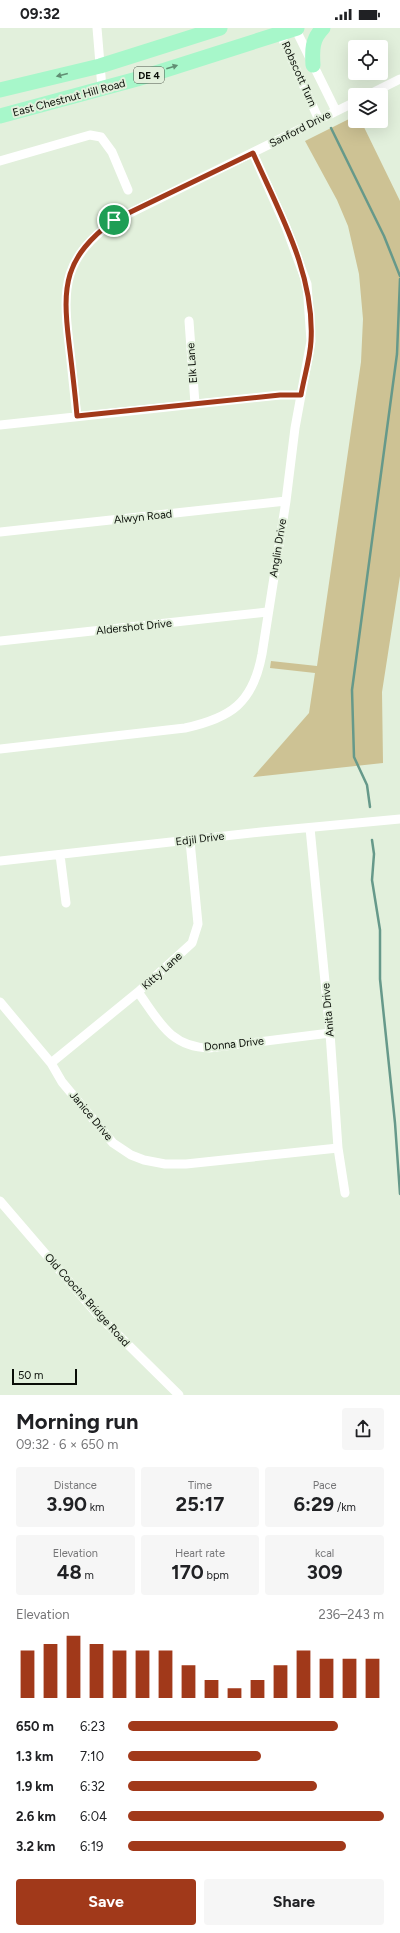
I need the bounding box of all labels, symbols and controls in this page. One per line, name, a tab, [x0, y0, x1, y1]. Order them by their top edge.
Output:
text: 09:32	[20, 5, 60, 23]
street label: Robscott Turn	[279, 39, 319, 109]
map controls	[348, 40, 388, 128]
button: locate	[348, 40, 388, 80]
one-way arrow	[166, 64, 178, 70]
road number: DE 4	[134, 67, 164, 83]
one-way arrow	[56, 72, 68, 78]
street label: East Chestnut Hill Road	[11, 77, 127, 119]
button: layers	[348, 88, 388, 128]
street label: Sanford Drive	[267, 108, 333, 150]
pin	[97, 203, 131, 237]
icon: arrive	[103, 209, 125, 231]
street label: Elk Lane	[184, 342, 200, 384]
street label: Alwyn Road	[113, 507, 173, 527]
street label: Anglin Drive	[267, 518, 289, 578]
street label: Aldershot Drive	[96, 617, 172, 637]
street label: Edjil Drive	[175, 830, 225, 848]
street label: Kitty Lane	[139, 950, 185, 992]
street label: Anita Drive	[319, 983, 337, 1037]
street label: Donna Drive	[203, 1034, 265, 1054]
street label: Janice Drive	[67, 1089, 115, 1143]
street label: Old Coochs Bridge Road	[42, 1251, 132, 1349]
scale bar	[12, 1367, 77, 1386]
text: 50 m	[18, 1369, 43, 1382]
text: Morning run	[16, 1408, 139, 1435]
button: share	[342, 1408, 384, 1450]
text: 09:32 · 6 × 650 m	[16, 1437, 118, 1452]
text: Distance	[54, 1479, 97, 1492]
text: Time	[188, 1479, 212, 1492]
text: Pace	[313, 1479, 337, 1492]
text: 3.90	[46, 1492, 87, 1516]
text: 25:17	[176, 1492, 224, 1516]
text: 6:29	[293, 1492, 334, 1516]
text: km	[87, 1501, 104, 1514]
text: /km	[334, 1501, 356, 1514]
text: Elevation	[53, 1547, 98, 1560]
text: Heart rate	[175, 1547, 225, 1560]
text: kcal	[315, 1547, 334, 1560]
text: 48	[57, 1560, 82, 1584]
text: 170	[171, 1560, 204, 1584]
text: 309	[307, 1560, 343, 1584]
text: m	[82, 1569, 94, 1582]
text: bpm	[204, 1569, 229, 1582]
text: Elevation	[16, 1607, 69, 1622]
text: 236–243 m	[318, 1607, 384, 1622]
text: 650 m	[16, 1719, 54, 1734]
text: 6:23	[80, 1719, 105, 1734]
text: 1.3 km	[16, 1749, 53, 1764]
text: 7:10	[80, 1749, 104, 1764]
text: 1.9 km	[16, 1779, 54, 1794]
text: 6:32	[80, 1779, 105, 1794]
text: 2.6 km	[16, 1809, 56, 1824]
text: 6:04	[80, 1809, 107, 1824]
text: 3.2 km	[16, 1839, 55, 1854]
text: 6:19	[80, 1839, 103, 1854]
button: Save	[16, 1879, 196, 1925]
button: Share	[204, 1879, 384, 1925]

